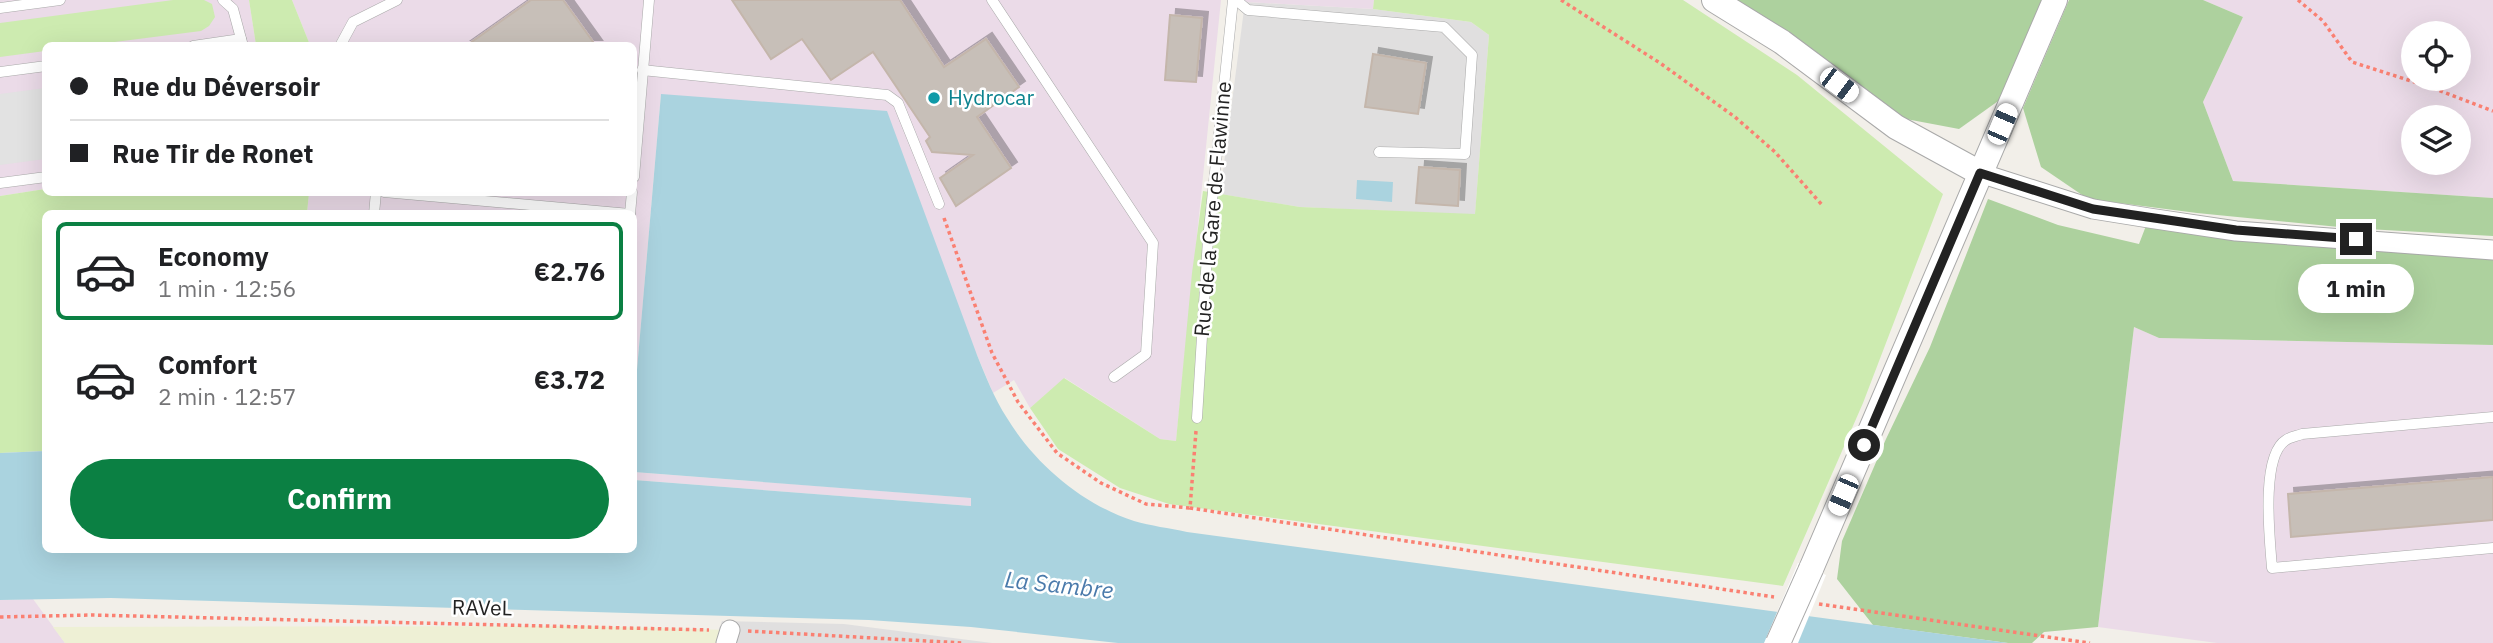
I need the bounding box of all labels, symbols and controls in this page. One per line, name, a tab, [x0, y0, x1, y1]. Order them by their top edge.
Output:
map controls	[2401, 21, 2471, 175]
button: locate	[2401, 21, 2471, 91]
car	[1816, 64, 1863, 106]
text: Rue du Déversoir	[112, 69, 320, 103]
street label: Rue de la Gare de Flawinne	[1187, 80, 1237, 338]
place label: Hydrocar	[948, 83, 1035, 111]
marker: Hydrocar	[926, 90, 942, 106]
car	[1985, 101, 2020, 147]
button: layers	[2401, 105, 2471, 175]
text: Rue Tir de Ronet	[112, 136, 313, 170]
route end	[2340, 223, 2372, 255]
text: Economy	[158, 239, 269, 273]
icon: car	[74, 240, 137, 303]
text: €2.76	[534, 254, 605, 288]
callout: 1 min	[2298, 264, 2414, 312]
text: 1 min · 12:56	[158, 273, 296, 303]
text: 1 min	[2326, 273, 2386, 303]
text: Comfort	[158, 347, 257, 381]
icon: car	[74, 348, 137, 411]
text: €3.72	[534, 362, 605, 396]
text: 2 min · 12:57	[158, 381, 296, 411]
route start	[1848, 429, 1880, 461]
button: Confirm	[70, 459, 609, 539]
car	[1826, 472, 1861, 518]
water label: La Sambre	[1003, 563, 1115, 605]
street label: RAVeL	[452, 592, 512, 622]

